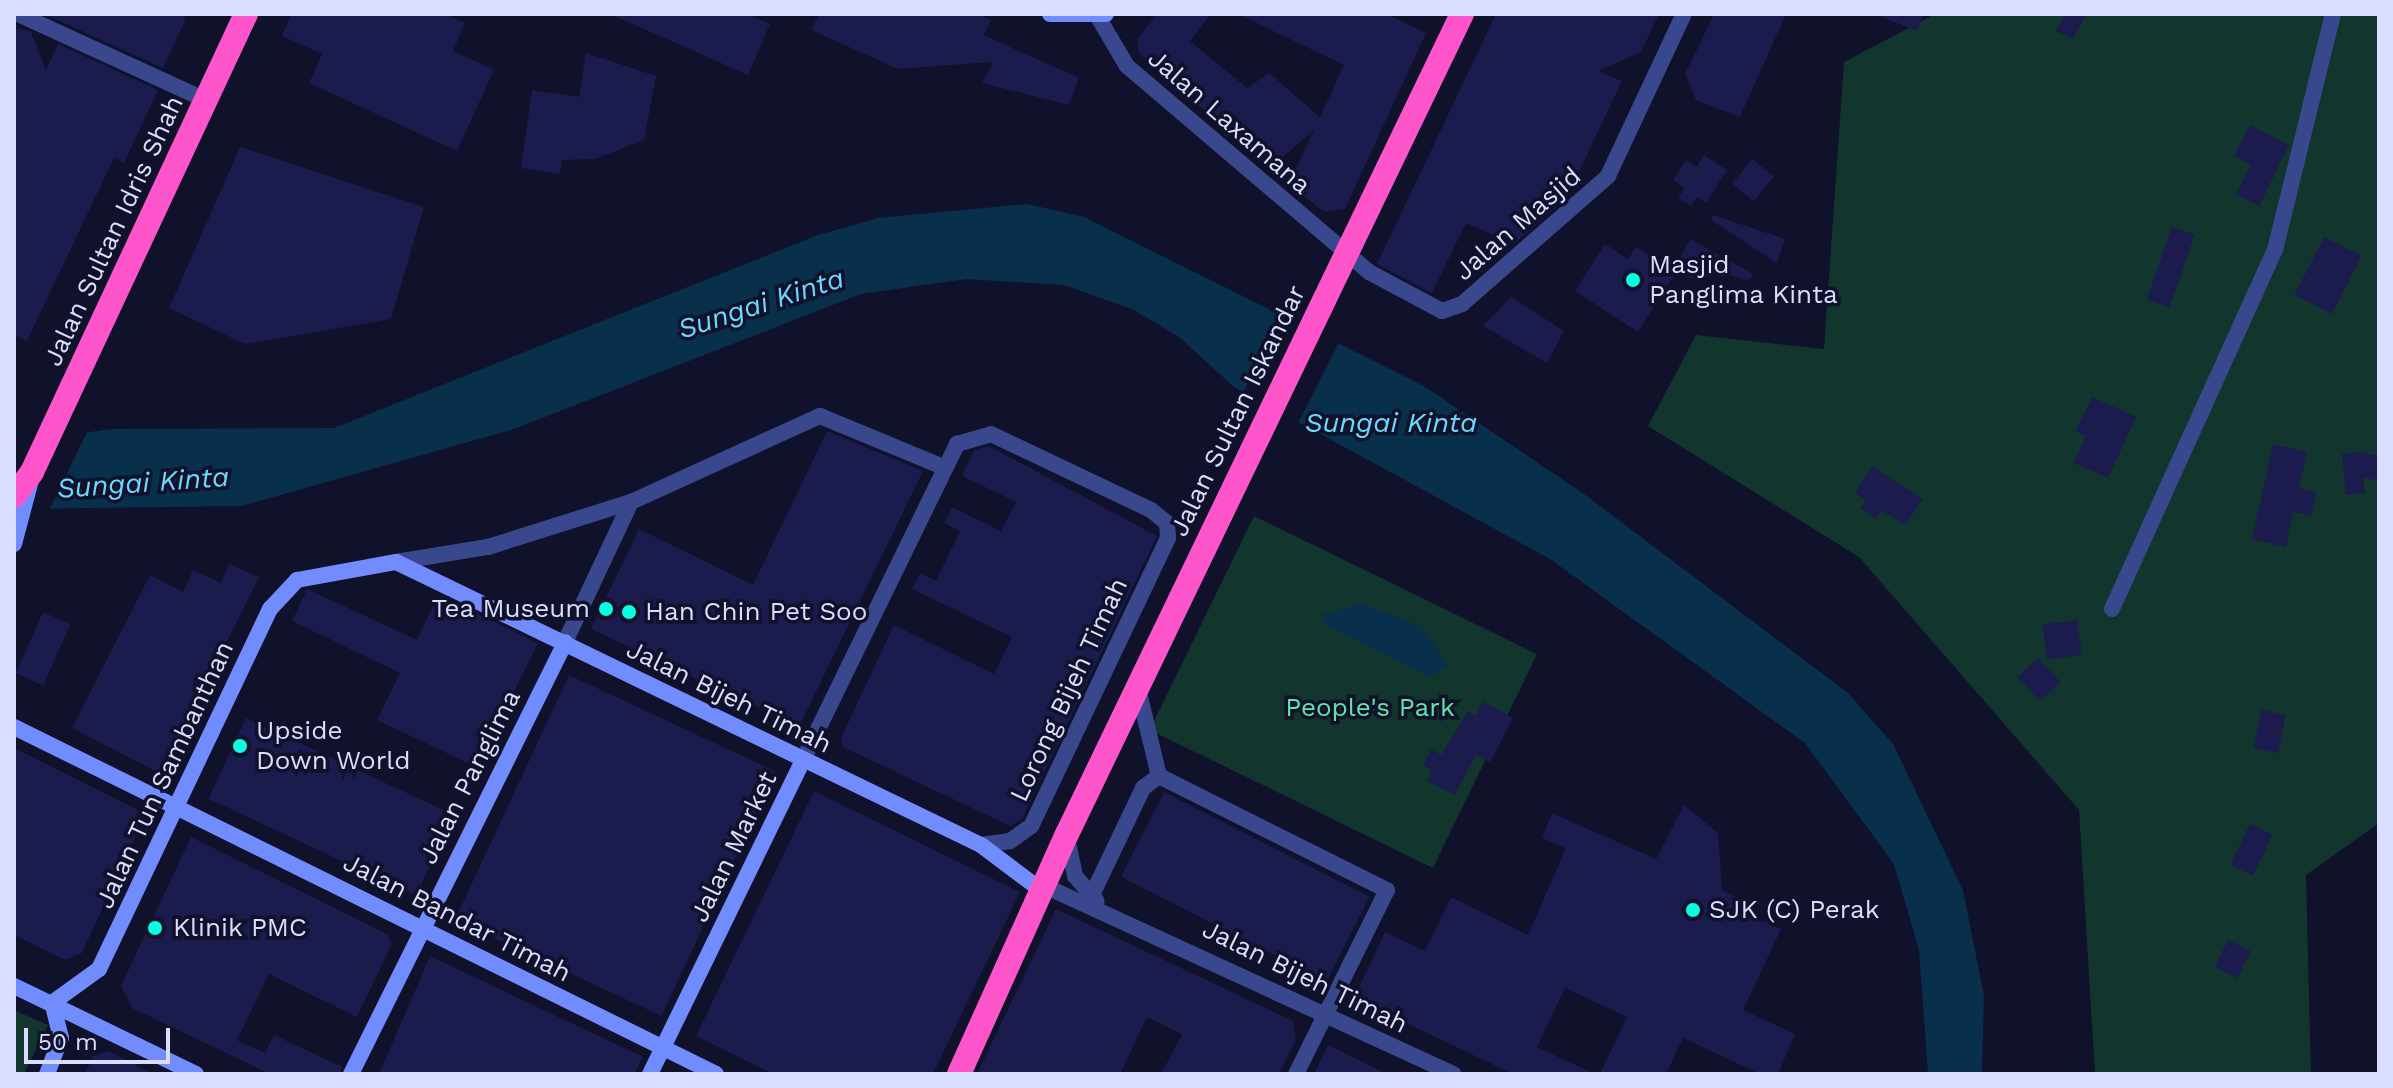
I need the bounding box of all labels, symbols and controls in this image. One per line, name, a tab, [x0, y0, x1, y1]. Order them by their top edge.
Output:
street label: Jalan Laxamana	[1141, 43, 1317, 201]
street label: Jalan Sultan Idris Shah	[38, 91, 190, 371]
street label: Jalan Masjid	[1448, 161, 1588, 287]
place label: Masjid Panglima Kinta	[1649, 249, 1838, 310]
water label: Sungai Kinta	[674, 261, 848, 347]
marker: Masjid Panglima Kinta	[1624, 271, 1642, 289]
street label: Jalan Sultan Iskandar	[1164, 280, 1312, 542]
water label: Sungai Kinta	[1305, 406, 1477, 440]
water label: Sungai Kinta	[56, 460, 230, 506]
street label: Lorong Bijeh Timah	[1003, 573, 1135, 807]
place label: Tea Museum	[431, 593, 590, 625]
place label: Han Chin Pet Soo	[645, 596, 867, 628]
marker: Tea Museum	[597, 600, 615, 618]
marker: Han Chin Pet Soo	[620, 603, 638, 621]
street label: Jalan Bijeh Timah	[621, 634, 837, 760]
street label: Jalan Tun Sambanthan	[89, 636, 241, 914]
street label: Jalan Panglima	[413, 685, 527, 869]
park label: People's Park	[1285, 692, 1455, 724]
place label: Upside Down World	[256, 715, 411, 776]
marker: Upside Down World	[231, 737, 249, 755]
street label: Jalan Market	[684, 767, 784, 927]
street label: Jalan Bandar Timah	[337, 847, 577, 989]
place label: SJK (C) Perak	[1709, 894, 1880, 926]
marker: SJK (C) Perak	[1684, 901, 1702, 919]
place label: Klinik PMC	[173, 912, 307, 944]
street label: Jalan Bijeh Timah	[1197, 914, 1413, 1040]
marker: Klinik PMC	[144, 917, 166, 939]
scale bar	[28, 1012, 174, 1062]
text: 50 m	[38, 1028, 98, 1056]

